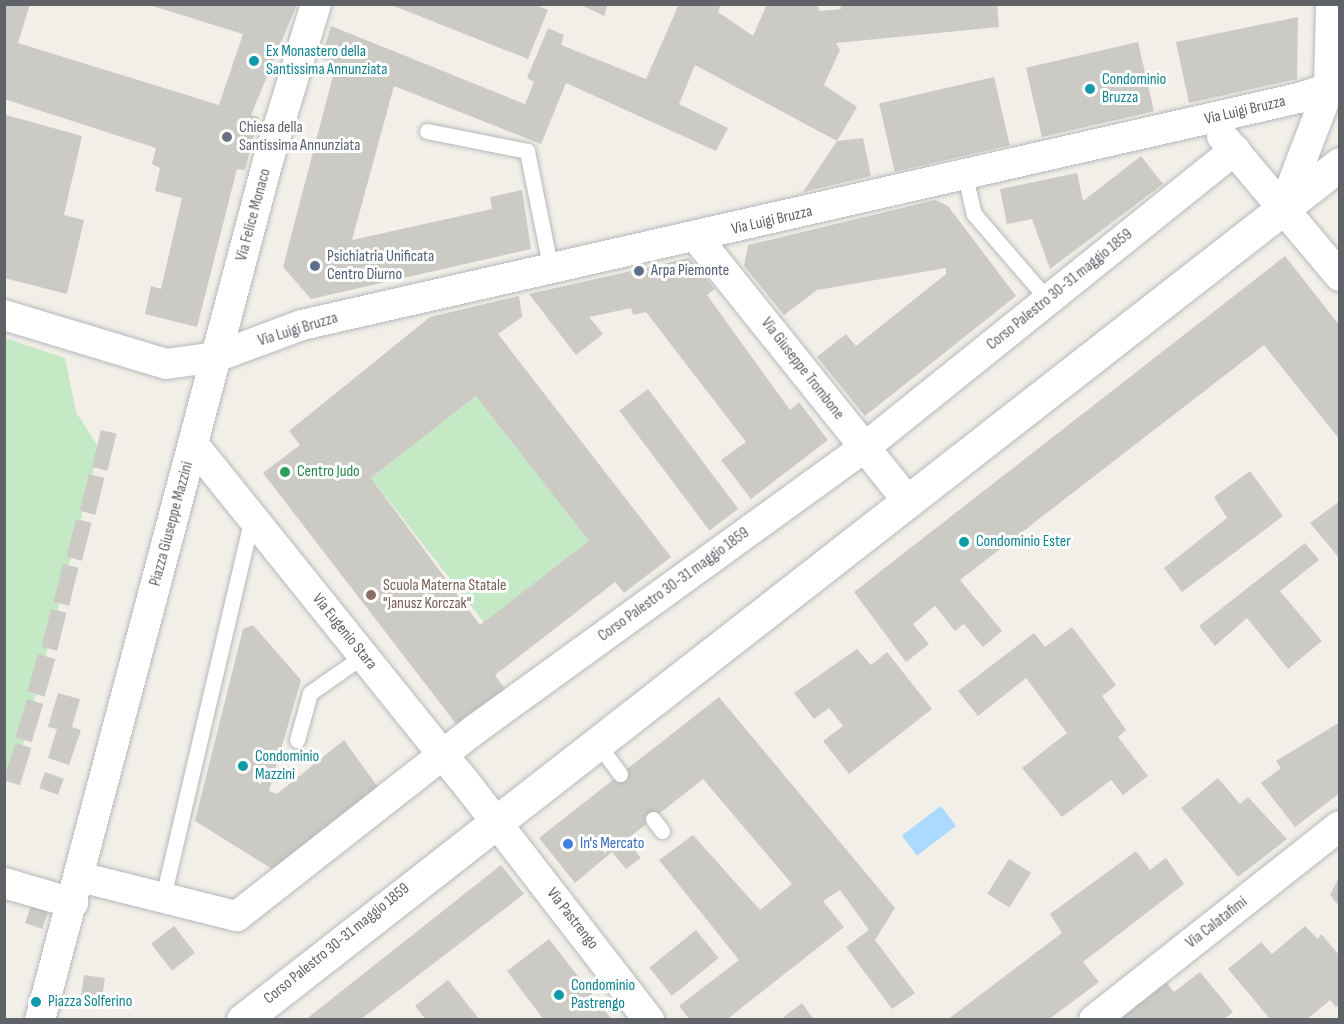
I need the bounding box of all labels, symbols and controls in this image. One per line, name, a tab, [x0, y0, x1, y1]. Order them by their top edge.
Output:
place label: Ex Monastero della Santissima Annunziata	[266, 42, 387, 80]
marker: Ex Monastero della Santissima Annunziata	[247, 54, 261, 68]
place label: Condominio Bruzza	[1102, 70, 1166, 108]
marker: Condominio Bruzza	[1083, 82, 1097, 96]
street label: Via Luigi Bruzza	[1203, 92, 1287, 130]
place label: Chiesa della Santissima Annunziata	[239, 118, 360, 156]
marker: Chiesa della Santissima Annunziata	[220, 130, 234, 144]
street label: Via Felice Monaco	[232, 167, 276, 263]
street label: Via Luigi Bruzza	[730, 202, 814, 240]
street label: Corso Palestro 30-31 maggio 1859	[983, 225, 1137, 355]
place label: Psichiatria Unificata Centro Diurno	[327, 247, 434, 285]
marker: Psichiatria Unificata Centro Diurno	[308, 259, 322, 273]
place label: Arpa Piemonte	[651, 261, 729, 281]
marker: Arpa Piemonte	[632, 264, 646, 278]
street label: Via Luigi Bruzza	[256, 309, 340, 351]
street label: Via Giuseppe Trombone	[756, 314, 848, 424]
street label: Piazza Giuseppe Mazzini	[146, 460, 198, 588]
place label: Centro Judo	[297, 462, 360, 482]
marker: Centro Judo	[278, 465, 292, 479]
street label: Corso Palestro 30-31 maggio 1859	[595, 524, 753, 646]
place label: Condominio Ester	[976, 532, 1071, 552]
marker: Condominio Ester	[957, 535, 971, 549]
place label: Scuola Materna Statale "Janusz Korczak"	[383, 576, 506, 614]
marker: Scuola Materna Statale "Janusz Korczak"	[364, 588, 378, 602]
street label: Via Eugenio Stara	[308, 590, 380, 674]
place label: Condominio Mazzini	[255, 747, 319, 785]
marker: Condominio Mazzini	[236, 759, 250, 773]
place label: In's Mercato	[580, 834, 644, 854]
marker: In's Mercato	[561, 837, 575, 851]
street label: Corso Palestro 30-31 maggio 1859	[260, 879, 414, 1009]
street label: Via Pastrengo	[542, 884, 602, 954]
street label: Via Calatafimi	[1182, 893, 1252, 953]
place label: Condominio Pastrengo	[571, 976, 635, 1014]
marker: Condominio Pastrengo	[552, 988, 566, 1002]
place label: Piazza Solferino	[48, 992, 132, 1012]
marker: Piazza Solferino	[29, 995, 43, 1009]

